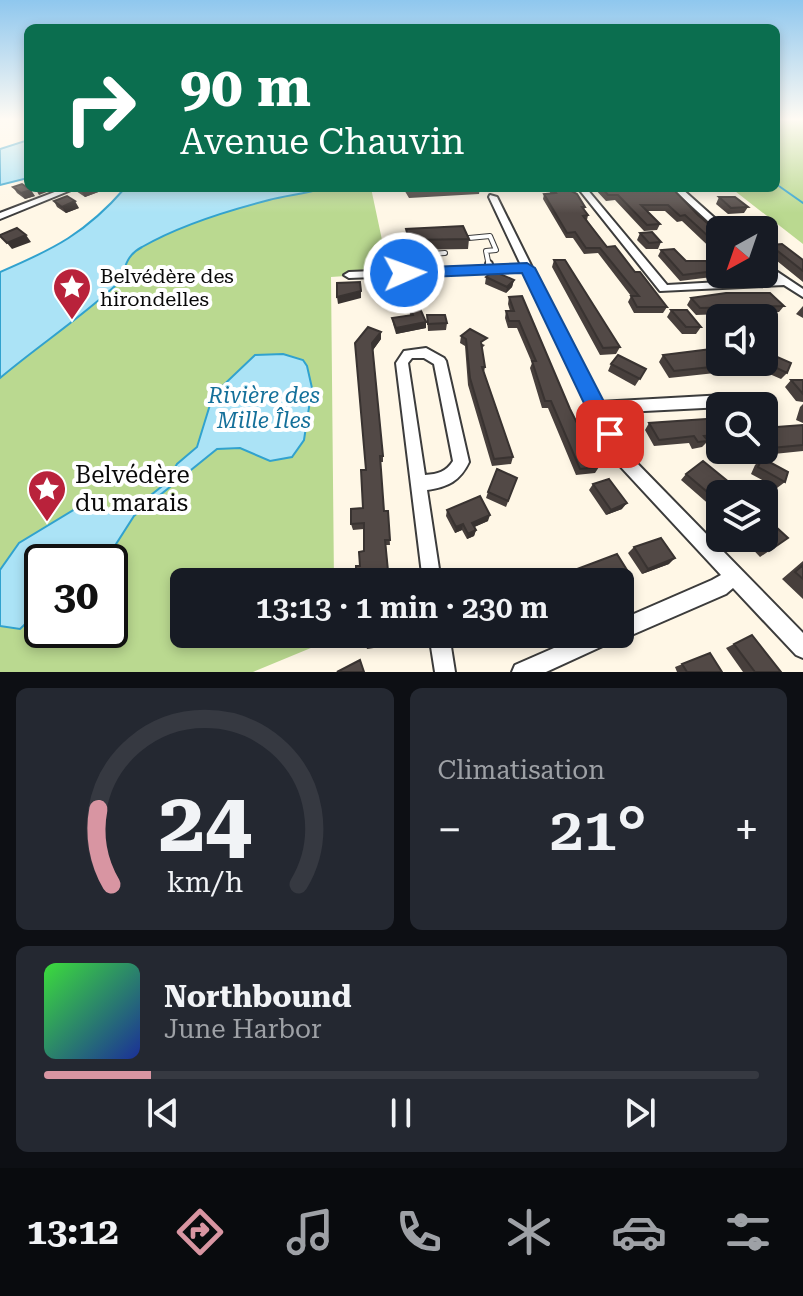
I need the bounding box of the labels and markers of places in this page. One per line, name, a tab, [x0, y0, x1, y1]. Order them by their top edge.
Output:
place label: Belvédère des hirondelles	[100, 264, 234, 311]
place icon: Belvédère des hirondelles	[51, 266, 93, 321]
pin	[576, 400, 644, 468]
place label: Belvédère du marais	[75, 461, 190, 517]
place icon: Belvédère du marais	[26, 468, 68, 523]

